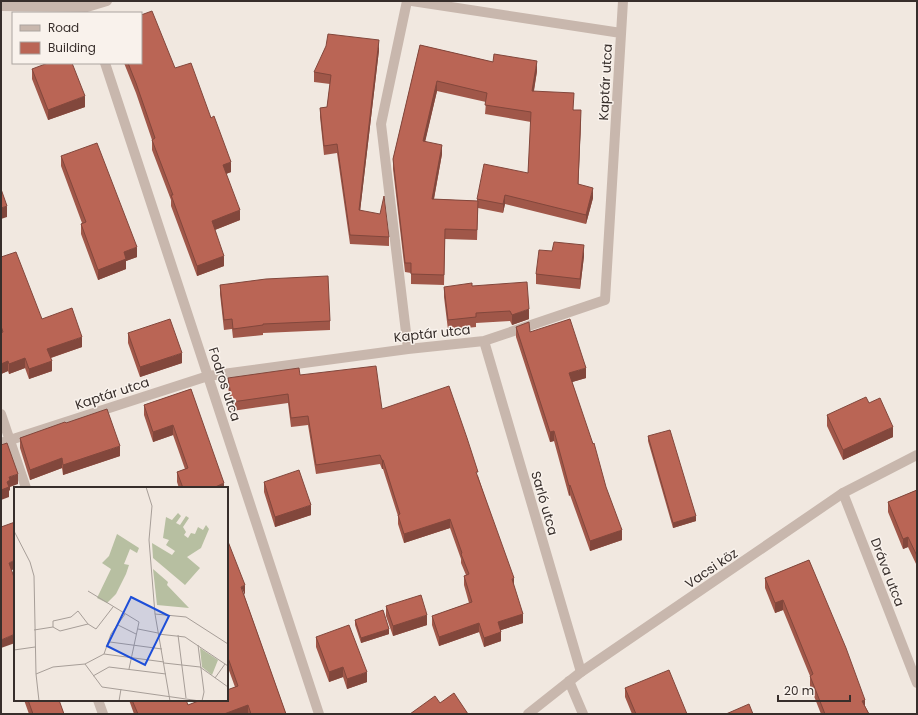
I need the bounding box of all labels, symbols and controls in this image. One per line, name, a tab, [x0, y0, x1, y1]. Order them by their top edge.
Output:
legend	[12, 12, 142, 64]
text: Road	[48, 19, 79, 36]
text: Building	[48, 39, 96, 56]
street label: Kaptár utca	[594, 43, 617, 121]
street label: Kaptár utca	[393, 320, 471, 347]
street label: Fodros utca	[204, 345, 245, 424]
street label: Kaptár utca	[73, 373, 152, 414]
street label: Sarló utca	[526, 469, 563, 537]
inset map	[14, 487, 228, 701]
street label: Dráva utca	[866, 535, 909, 609]
street label: Vacsi köz	[681, 544, 741, 593]
scale bar	[778, 677, 850, 703]
text: 20 m	[784, 682, 814, 699]

